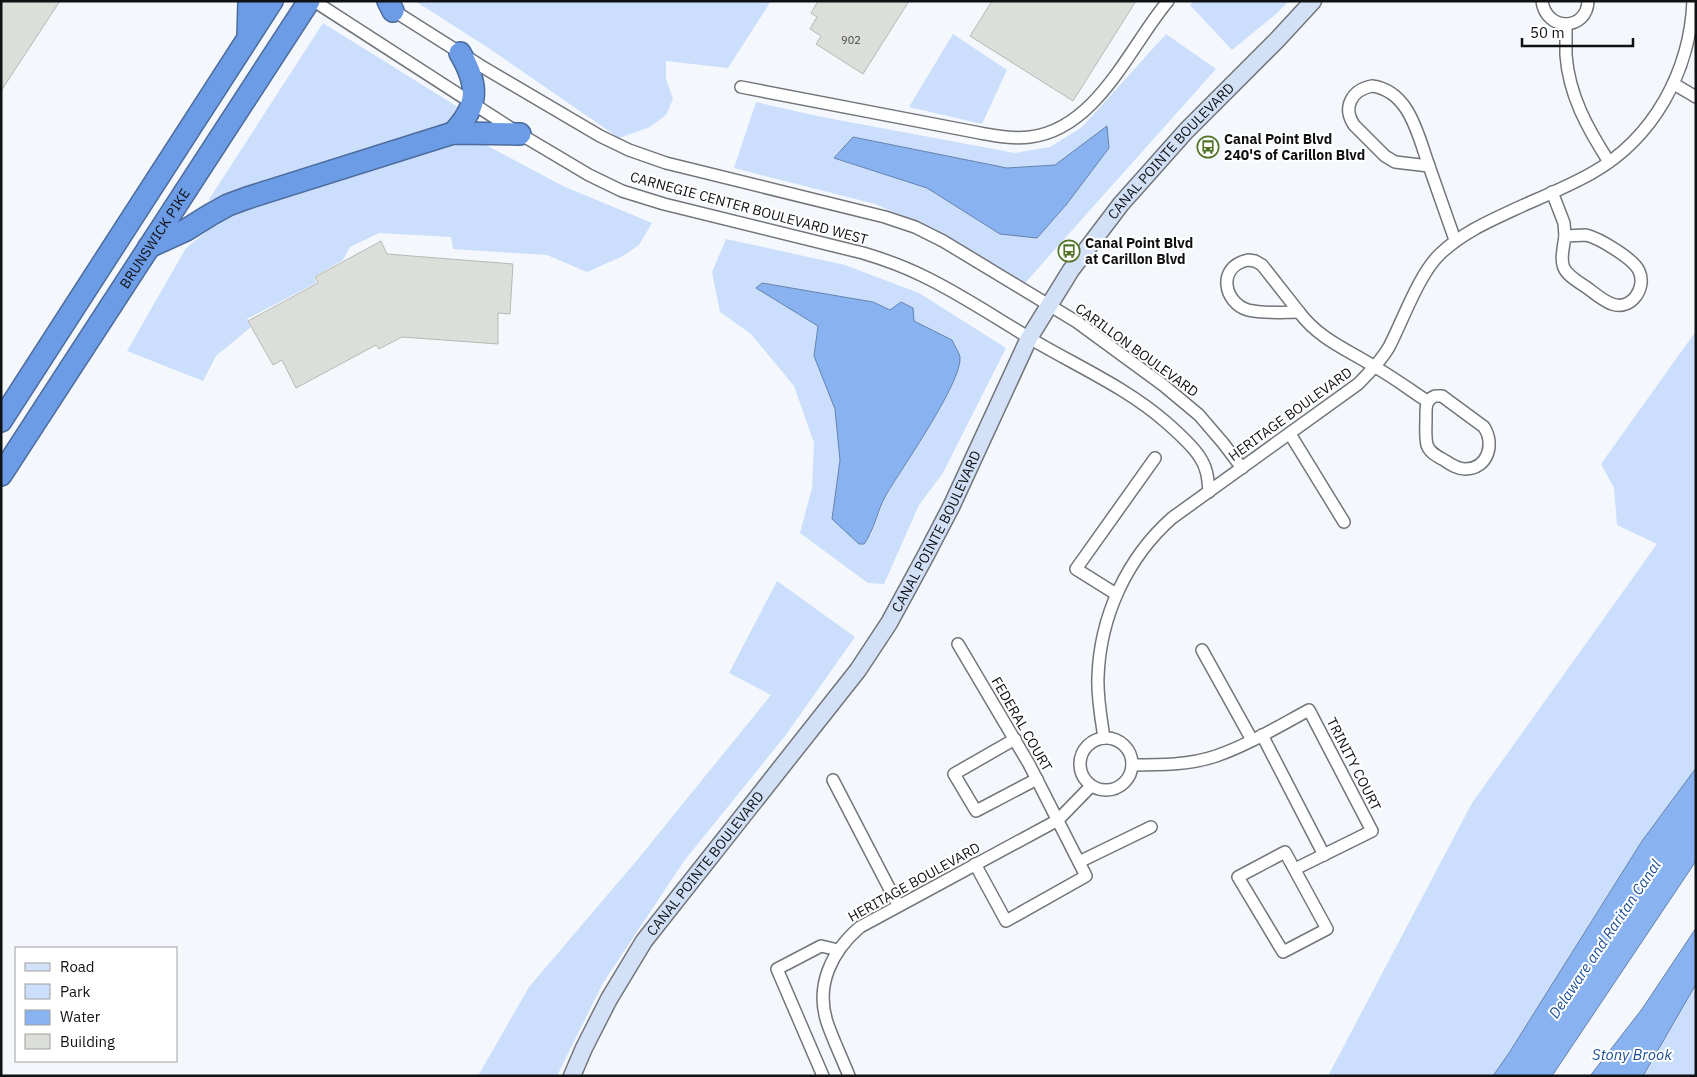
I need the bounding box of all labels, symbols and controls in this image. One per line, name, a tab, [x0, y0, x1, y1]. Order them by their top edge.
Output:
scale bar	[1522, 15, 1633, 47]
text: 50 m	[1530, 23, 1565, 42]
house number: 902	[841, 33, 861, 47]
street label: CANAL POINTE BOULEVARD	[1104, 79, 1238, 223]
place label: Canal Point Blvd 240'S of Carillon Blvd	[1224, 130, 1365, 164]
bus stop icon: Canal Point Blvd 240'S of Carillon Blvd	[1196, 135, 1220, 159]
street label: CARNEGIE CENTER BOULEVARD WEST	[628, 168, 870, 248]
street label: BRUNSWICK PIKE	[116, 185, 194, 292]
place label: Canal Point Blvd at Carillon Blvd	[1085, 234, 1193, 268]
bus stop icon: Canal Point Blvd at Carillon Blvd	[1057, 239, 1081, 263]
street label: CARILLON BOULEVARD	[1072, 299, 1202, 401]
street label: HERITAGE BOULEVARD	[1225, 363, 1355, 465]
street label: CANAL POINTE BOULEVARD	[888, 448, 985, 615]
street label: FEDERAL COURT	[988, 673, 1056, 775]
street label: TRINITY COURT	[1323, 714, 1385, 814]
street label: CANAL POINTE BOULEVARD	[643, 788, 768, 939]
street label: HERITAGE BOULEVARD	[845, 838, 983, 926]
water label: Delaware and Raritan Canal	[1544, 856, 1665, 1022]
legend	[15, 947, 178, 1062]
text: Road	[60, 957, 95, 976]
text: Park	[60, 982, 90, 1001]
text: Water	[60, 1007, 101, 1026]
text: Building	[60, 1032, 115, 1051]
water label: Stony Brook	[1592, 1045, 1672, 1064]

